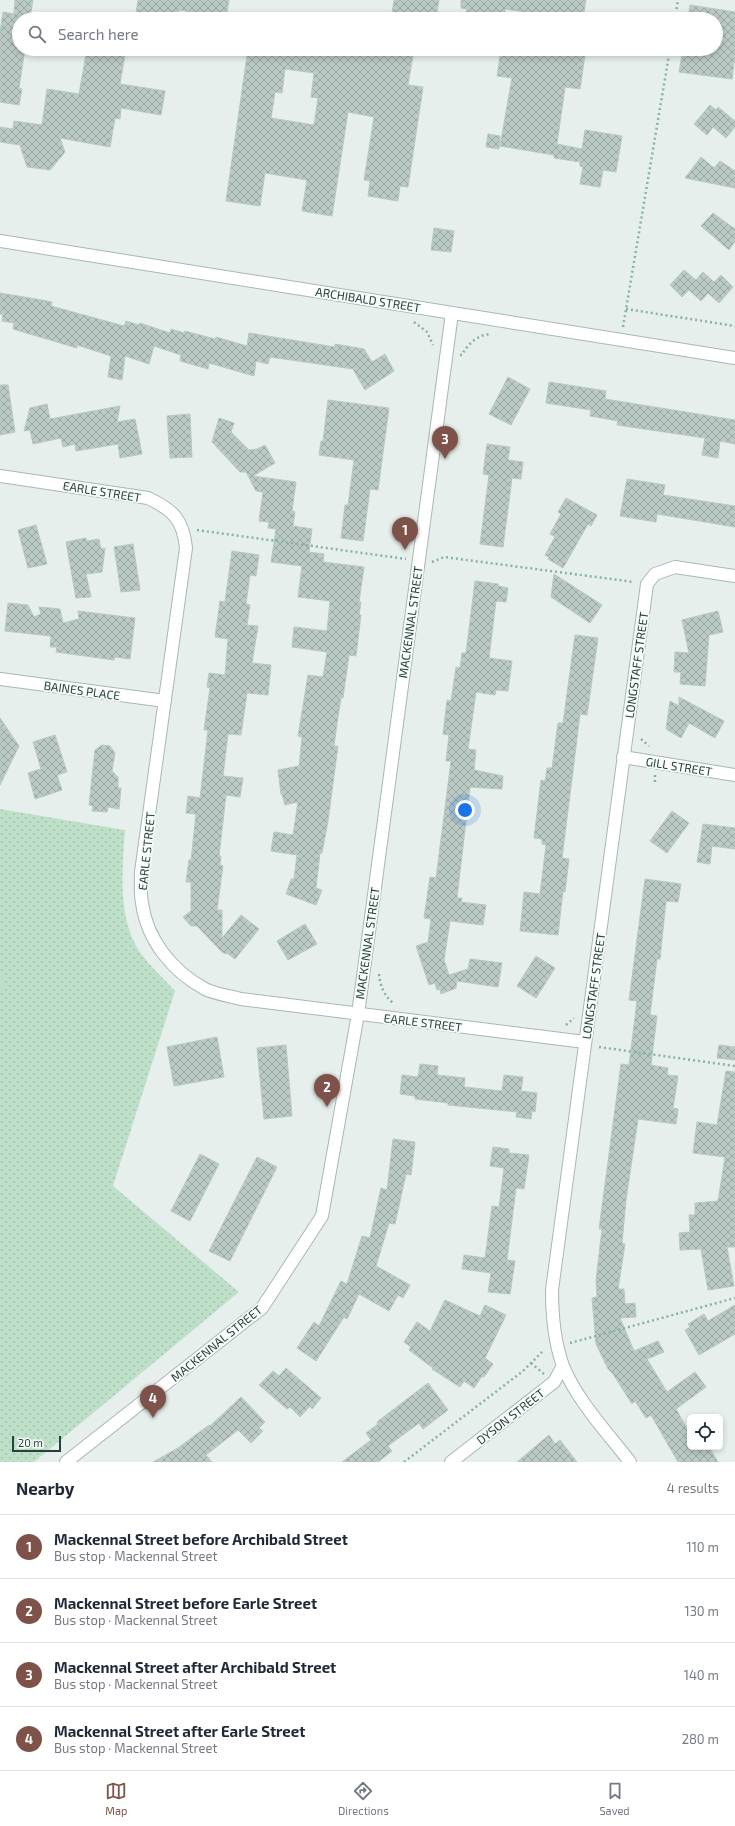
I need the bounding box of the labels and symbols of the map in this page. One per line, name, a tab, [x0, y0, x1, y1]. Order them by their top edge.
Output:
street label: ARCHIBALD STREET	[314, 284, 422, 314]
pin: 3	[432, 426, 458, 459]
street label: EARLE STREET	[62, 478, 142, 504]
pin: 1	[392, 517, 418, 550]
street label: MACKENNAL STREET	[395, 565, 425, 679]
street label: LONGSTAFF STREET	[622, 611, 650, 719]
street label: BAINES PLACE	[43, 678, 121, 702]
street label: GILL STREET	[645, 754, 713, 778]
your location	[455, 800, 475, 820]
street label: EARLE STREET	[135, 811, 157, 891]
street label: MACKENNAL STREET	[352, 886, 382, 1000]
street label: LONGSTAFF STREET	[579, 932, 607, 1040]
street label: EARLE STREET	[383, 1010, 463, 1034]
pin: 2	[314, 1074, 340, 1107]
street label: MACKENNAL STREET	[168, 1302, 264, 1384]
pin: 4	[140, 1385, 166, 1418]
street label: DYSON STREET	[473, 1385, 547, 1447]
scale bar	[12, 1434, 61, 1453]

